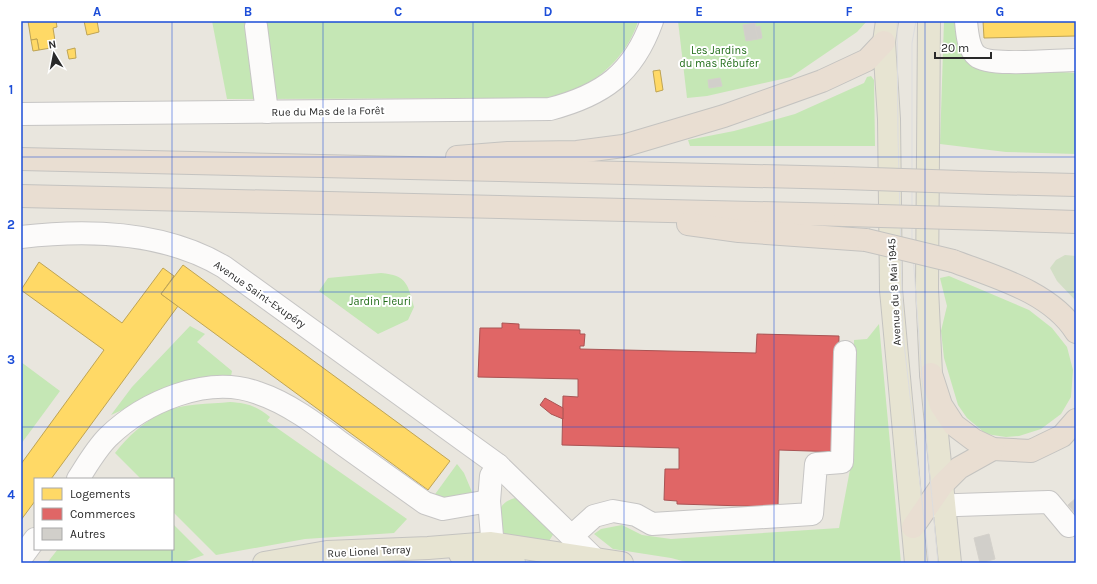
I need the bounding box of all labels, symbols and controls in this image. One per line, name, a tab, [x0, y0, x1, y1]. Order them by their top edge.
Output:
text: A	[93, 4, 101, 19]
text: B	[244, 4, 252, 19]
text: C	[394, 4, 402, 19]
text: D	[544, 4, 553, 19]
text: E	[695, 4, 703, 19]
text: F	[845, 4, 853, 19]
text: G	[996, 4, 1004, 19]
north arrow	[34, 34, 74, 74]
scale bar	[935, 34, 991, 60]
text: N	[47, 38, 57, 52]
text: 20 m	[941, 41, 969, 55]
park label: Les Jardins du mas Rébufer	[679, 44, 759, 70]
text: 1	[9, 82, 13, 97]
street label: Rue du Mas de la Forêt	[271, 104, 385, 119]
text: 2	[7, 217, 15, 232]
street label: Avenue du 8 Mai 1945	[885, 238, 904, 346]
street label: Avenue Saint-Exupéry	[211, 258, 308, 331]
park label: Jardin Fleuri	[349, 295, 411, 308]
text: 3	[7, 352, 15, 367]
legend	[34, 478, 174, 550]
text: 4	[7, 487, 15, 502]
text: Logements	[70, 487, 131, 501]
text: Commerces	[70, 507, 136, 521]
text: Autres	[70, 527, 105, 541]
street label: Rue Lionel Terray	[327, 543, 411, 560]

